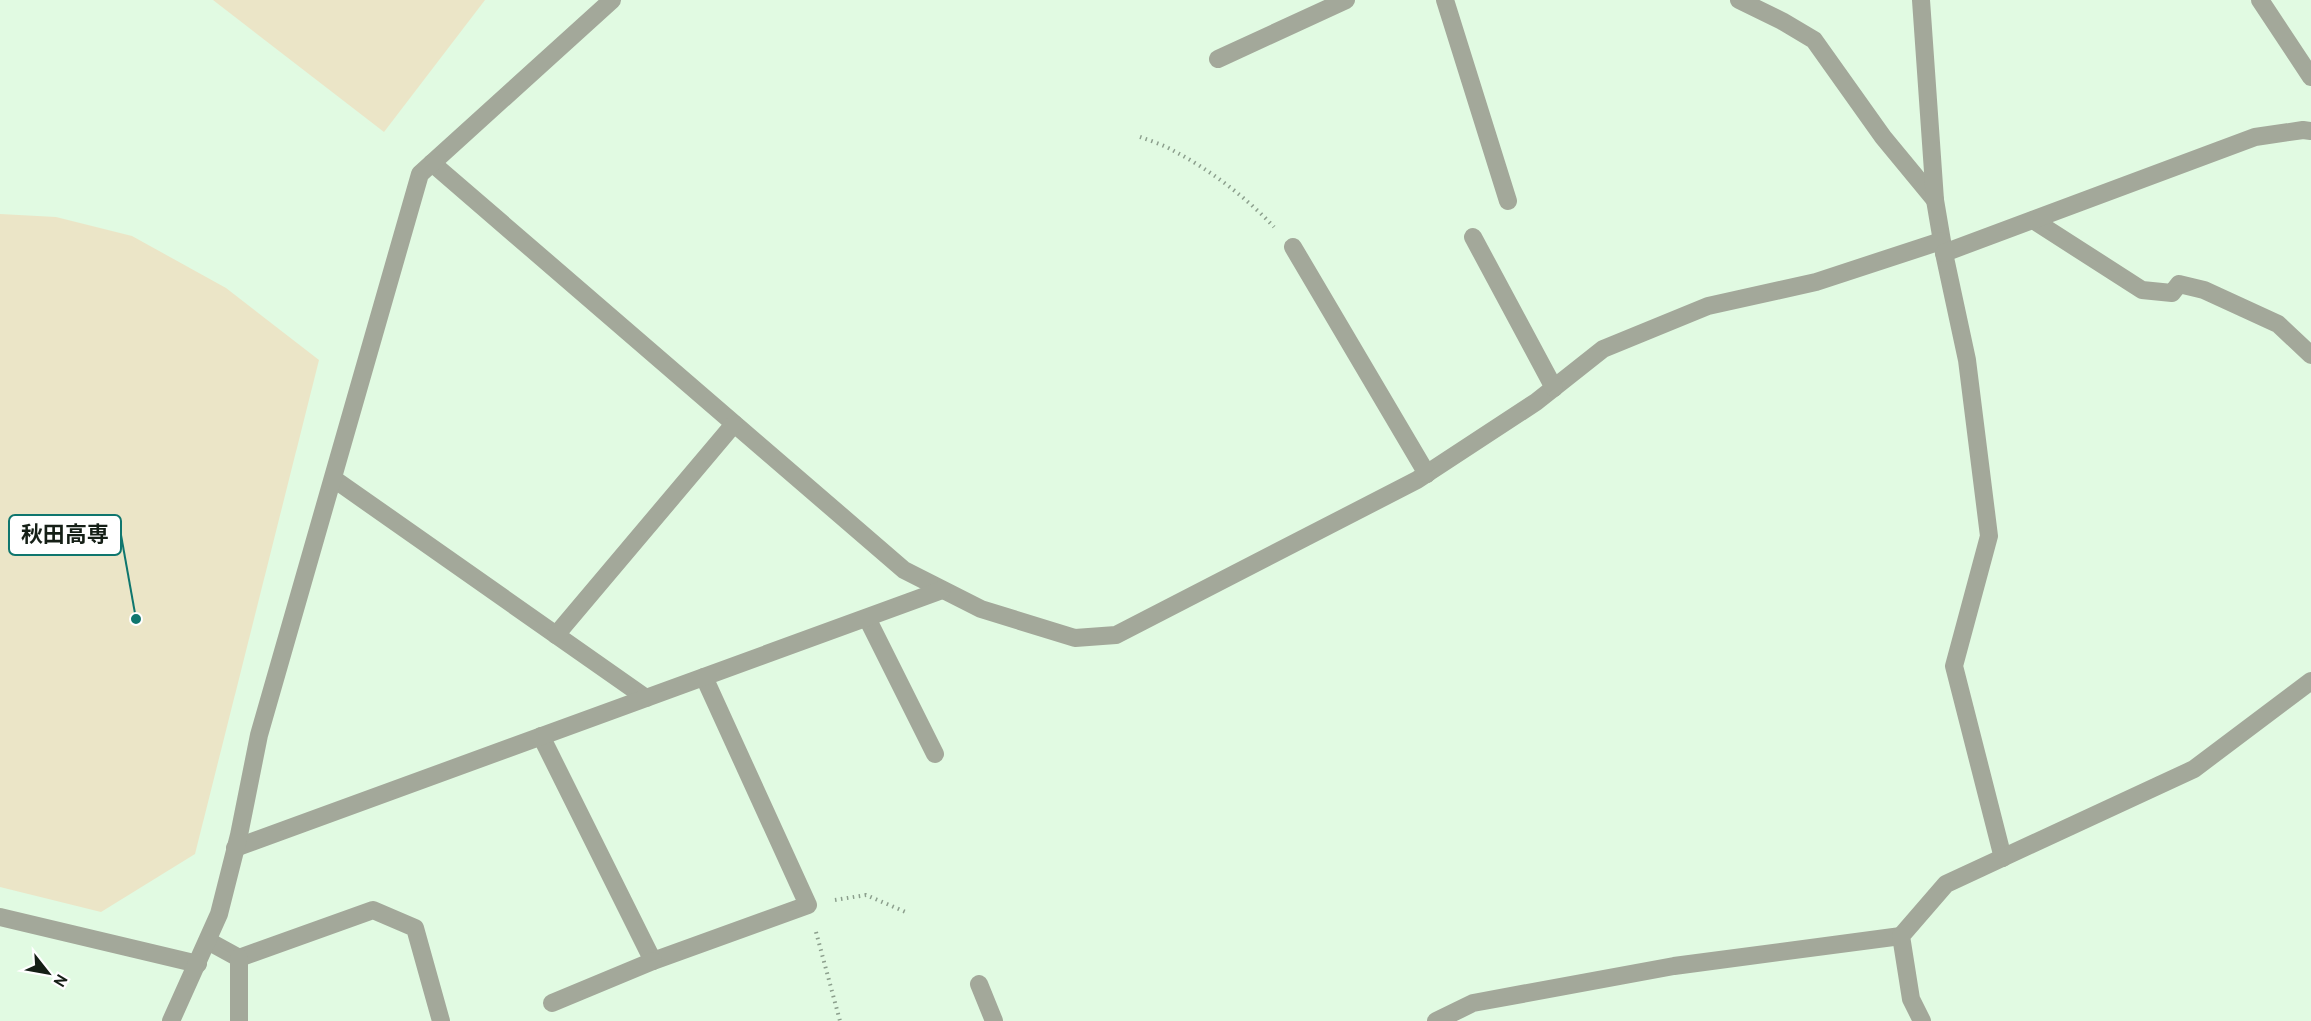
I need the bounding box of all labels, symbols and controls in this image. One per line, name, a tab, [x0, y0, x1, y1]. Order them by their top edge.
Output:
callout: 秋田高専	[9, 515, 121, 555]
text: 秋田高専	[21, 520, 109, 548]
north arrow	[18, 943, 78, 1003]
text: N	[50, 971, 72, 990]

